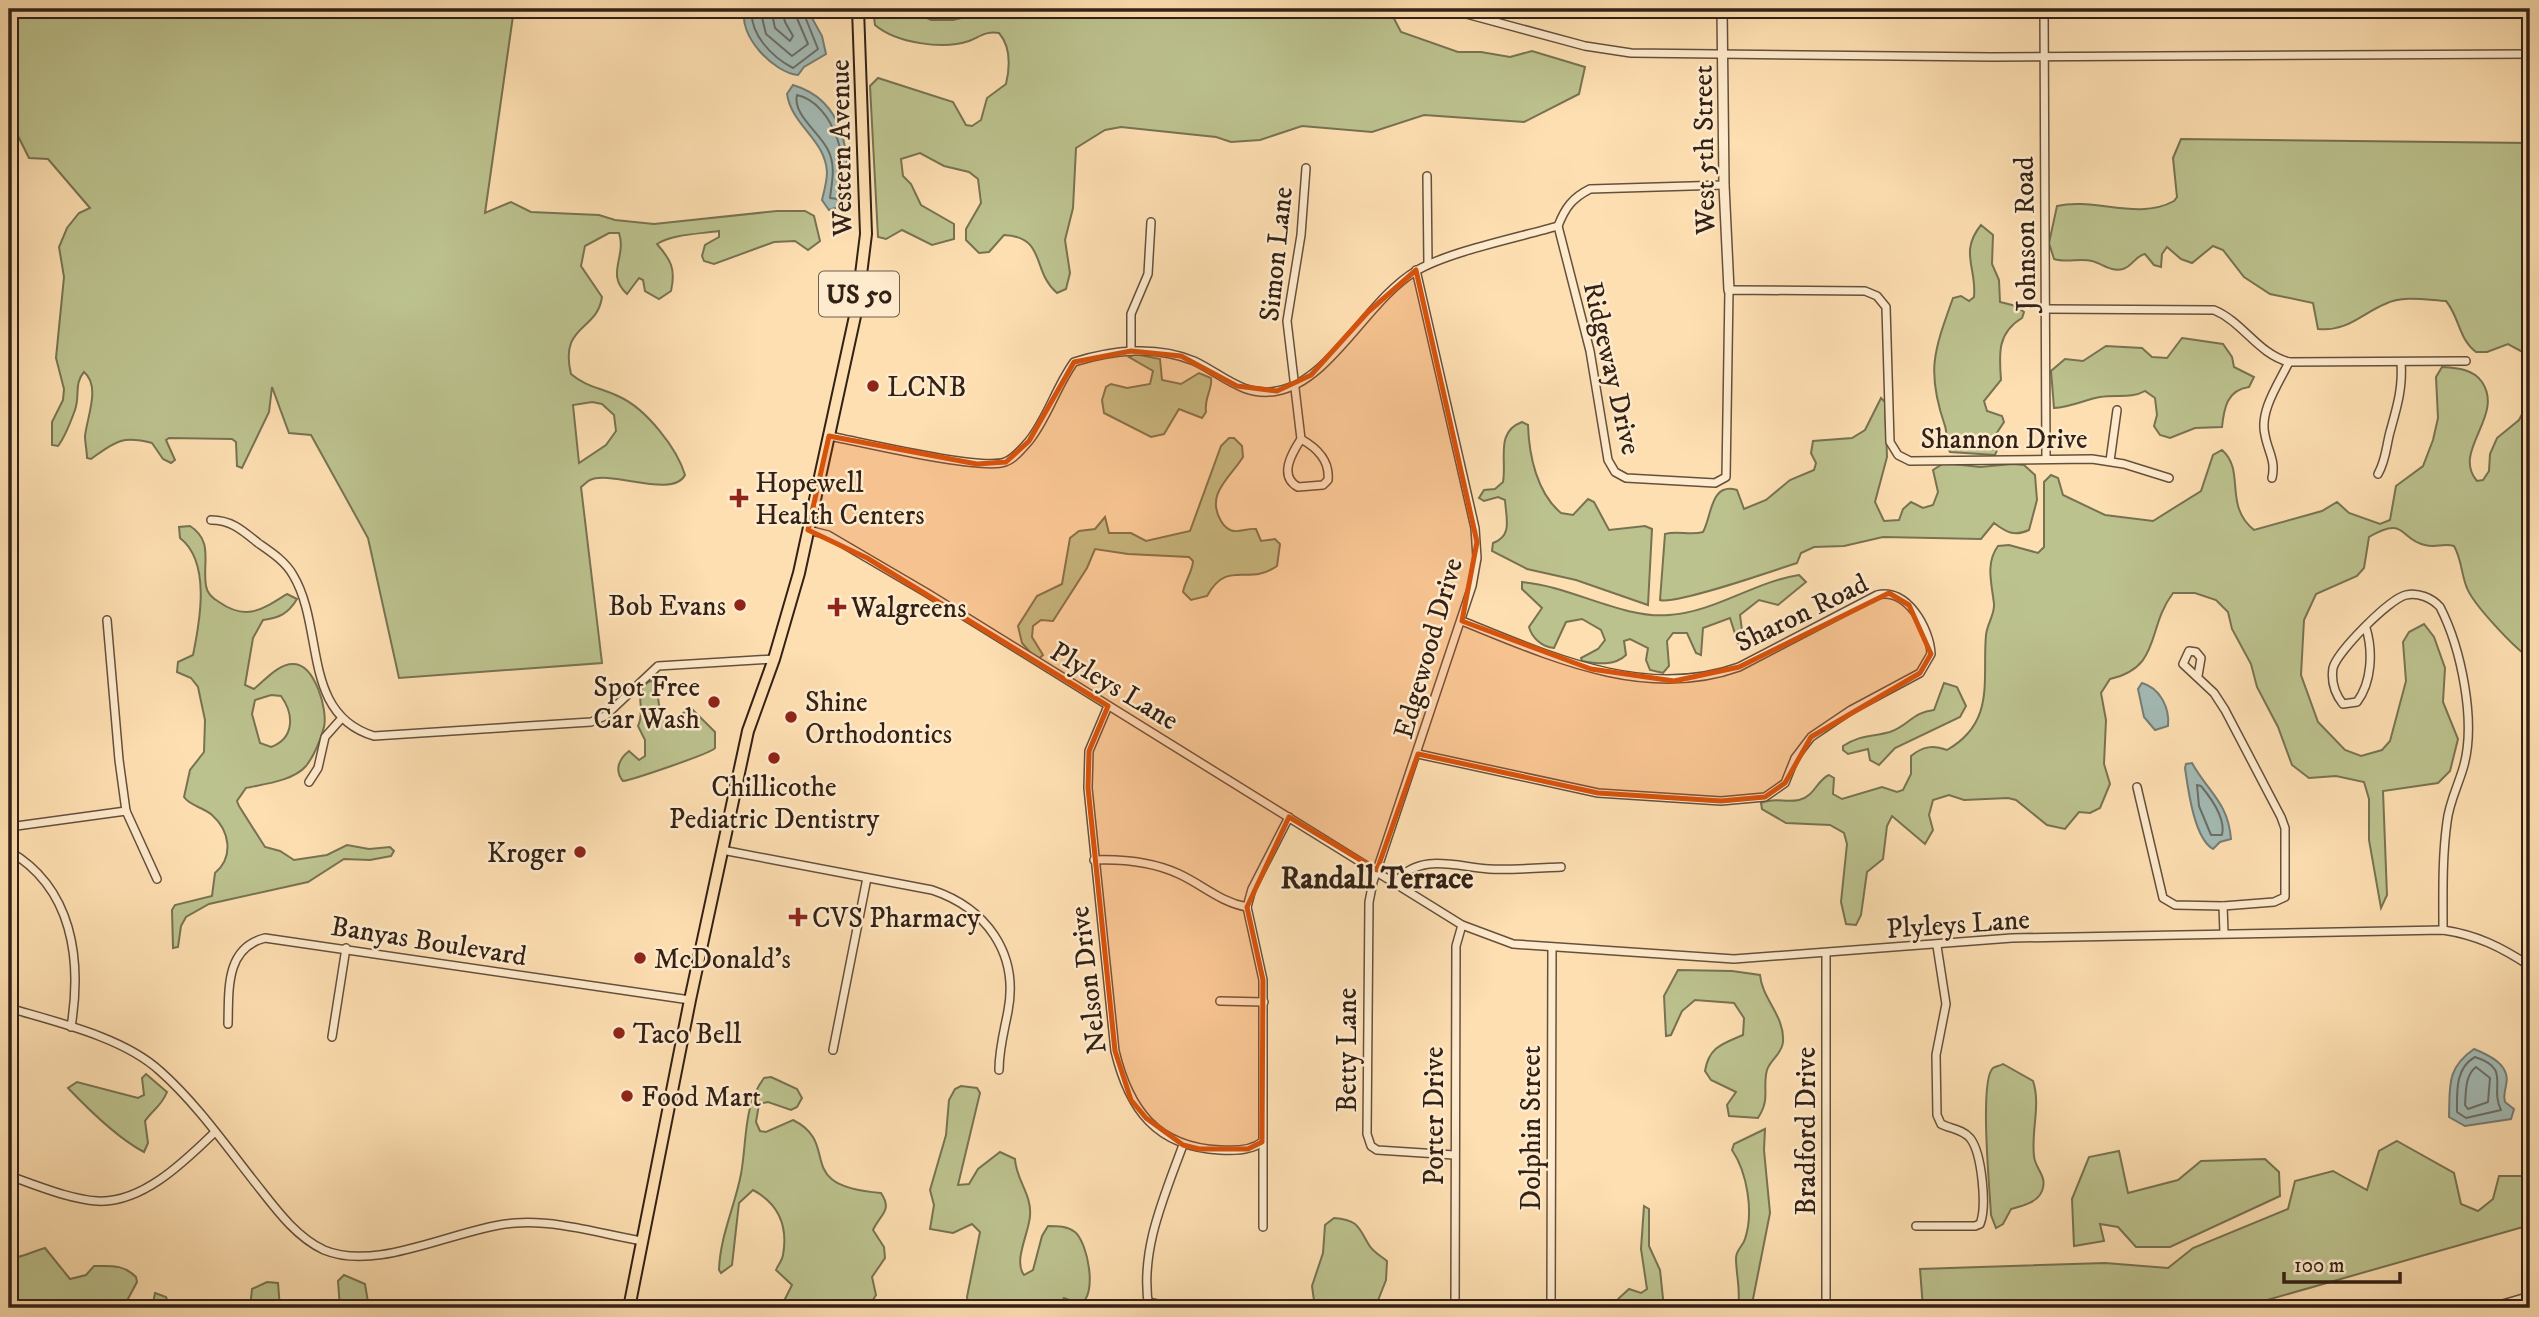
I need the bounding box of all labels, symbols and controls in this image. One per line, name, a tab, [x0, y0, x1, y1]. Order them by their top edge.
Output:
street label: Western Avenue	[822, 59, 861, 238]
street label: West 5th Street	[1686, 65, 1723, 236]
street label: Johnson Road	[2007, 156, 2044, 315]
street label: Simon Lane	[1252, 185, 1301, 323]
road number: US 50	[819, 272, 899, 316]
street label: Ridgeway Drive	[1575, 279, 1648, 458]
place label: LCNB	[887, 370, 967, 405]
marker: LCNB	[865, 378, 881, 394]
street label: Shannon Drive	[1920, 422, 2088, 457]
place label: Hopewell Health Centers	[755, 466, 925, 533]
marker: Hopewell Health Centers	[729, 488, 749, 508]
street label: Edgewood Drive	[1386, 554, 1471, 743]
street label: Sharon Road	[1729, 566, 1874, 661]
place label: Bob Evans	[608, 589, 726, 624]
place label: Walgreens	[850, 591, 967, 626]
marker: Bob Evans	[732, 597, 748, 613]
marker: Walgreens	[829, 599, 845, 615]
street label: Plyleys Lane	[1044, 634, 1185, 738]
place label: Spot Free Car Wash	[593, 670, 700, 737]
place label: Shine Orthodontics	[805, 685, 952, 752]
marker: Spot Free Car Wash	[706, 694, 722, 710]
marker: Shine Orthodontics	[783, 709, 799, 725]
marker: Chillicothe Pediatric Dentistry	[766, 750, 782, 766]
place label: Chillicothe Pediatric Dentistry	[669, 770, 880, 837]
place label: Kroger	[487, 836, 567, 871]
marker: Kroger	[572, 844, 588, 860]
district label: Randall Terrace	[1281, 861, 1474, 898]
place label: CVS Pharmacy	[812, 901, 981, 936]
street label: Plyleys Lane	[1885, 902, 2031, 947]
street label: Nelson Drive	[1062, 904, 1115, 1056]
street label: Banyas Boulevard	[328, 909, 529, 974]
marker: CVS Pharmacy	[790, 909, 806, 925]
place label: McDonald's	[654, 942, 791, 977]
marker: McDonald's	[632, 950, 648, 966]
street label: Betty Lane	[1330, 988, 1365, 1112]
place label: Taco Bell	[633, 1017, 742, 1052]
marker: Taco Bell	[611, 1025, 627, 1041]
street label: Dolphin Street	[1514, 1045, 1549, 1211]
street label: Porter Drive	[1417, 1046, 1452, 1186]
street label: Bradford Drive	[1789, 1047, 1824, 1215]
place label: Food Mart	[641, 1080, 761, 1115]
marker: Food Mart	[619, 1088, 635, 1104]
scale bar	[2284, 1240, 2399, 1284]
text: 100 m	[2294, 1253, 2345, 1279]

